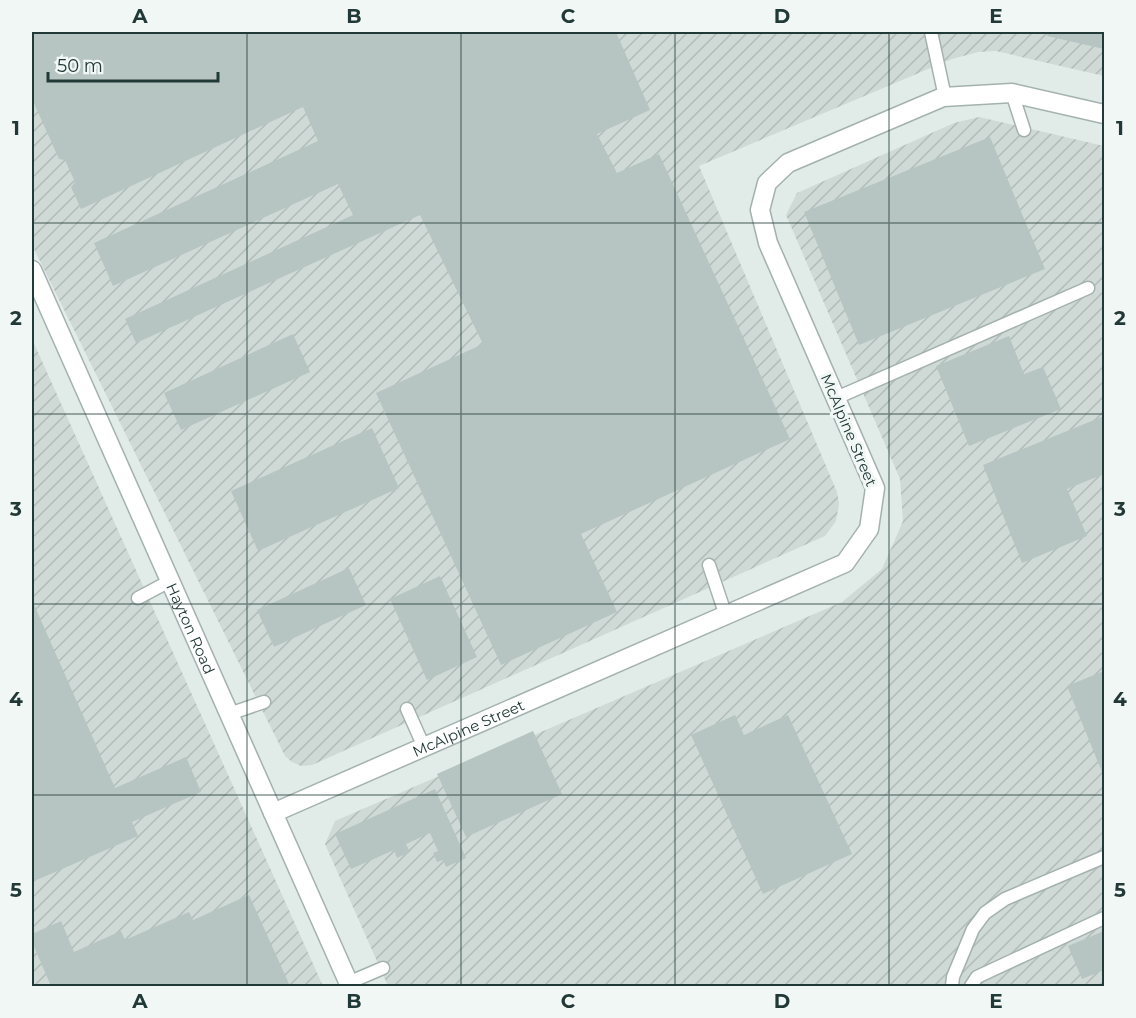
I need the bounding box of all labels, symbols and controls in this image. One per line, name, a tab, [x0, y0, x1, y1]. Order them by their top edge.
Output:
text: A	[131, 4, 148, 28]
text: B	[346, 4, 362, 28]
text: C	[561, 4, 576, 28]
text: D	[774, 4, 790, 28]
text: E	[989, 4, 1003, 28]
scale bar	[48, 45, 218, 83]
text: 50 m	[57, 55, 103, 77]
text: 1	[12, 116, 20, 140]
text: 1	[1116, 116, 1124, 140]
text: 2	[10, 306, 22, 330]
text: 2	[1114, 306, 1126, 330]
street label: McAlpine Street	[817, 371, 881, 489]
text: 3	[9, 497, 22, 521]
text: 3	[1113, 497, 1126, 521]
street label: Hayton Road	[163, 580, 220, 677]
text: 4	[9, 687, 23, 711]
text: 4	[1113, 687, 1127, 711]
street label: McAlpine Street	[409, 695, 527, 760]
text: 5	[10, 878, 22, 902]
text: 5	[1114, 878, 1126, 902]
text: A	[131, 989, 148, 1013]
text: B	[346, 989, 362, 1013]
text: C	[561, 989, 576, 1013]
text: D	[774, 989, 790, 1013]
text: E	[989, 989, 1003, 1013]

